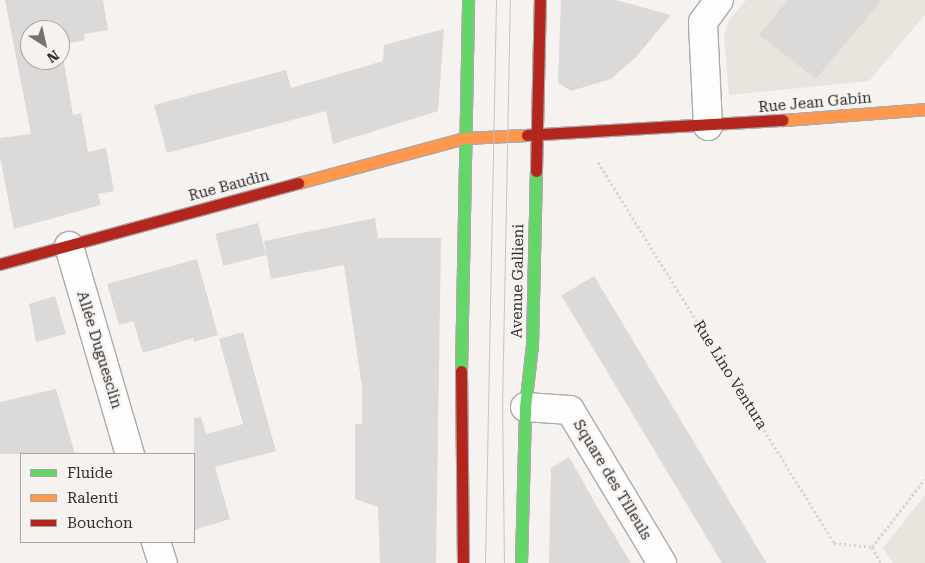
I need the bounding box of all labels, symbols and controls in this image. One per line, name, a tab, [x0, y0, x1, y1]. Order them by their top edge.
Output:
north arrow	[20, 20, 70, 70]
text: N	[44, 47, 62, 66]
street label: Rue Jean Gabin	[758, 89, 872, 117]
street label: Rue Baudin	[187, 167, 271, 205]
street label: Avenue Gallieni	[508, 224, 528, 338]
street label: Allée Duguesclin	[73, 289, 125, 411]
street label: Rue Lino Ventura	[689, 317, 771, 433]
street label: Square des Tilleuls	[569, 417, 655, 543]
legend	[20, 453, 195, 543]
text: Fluide	[67, 464, 113, 482]
text: Ralenti	[67, 489, 118, 507]
text: Bouchon	[67, 514, 133, 532]

